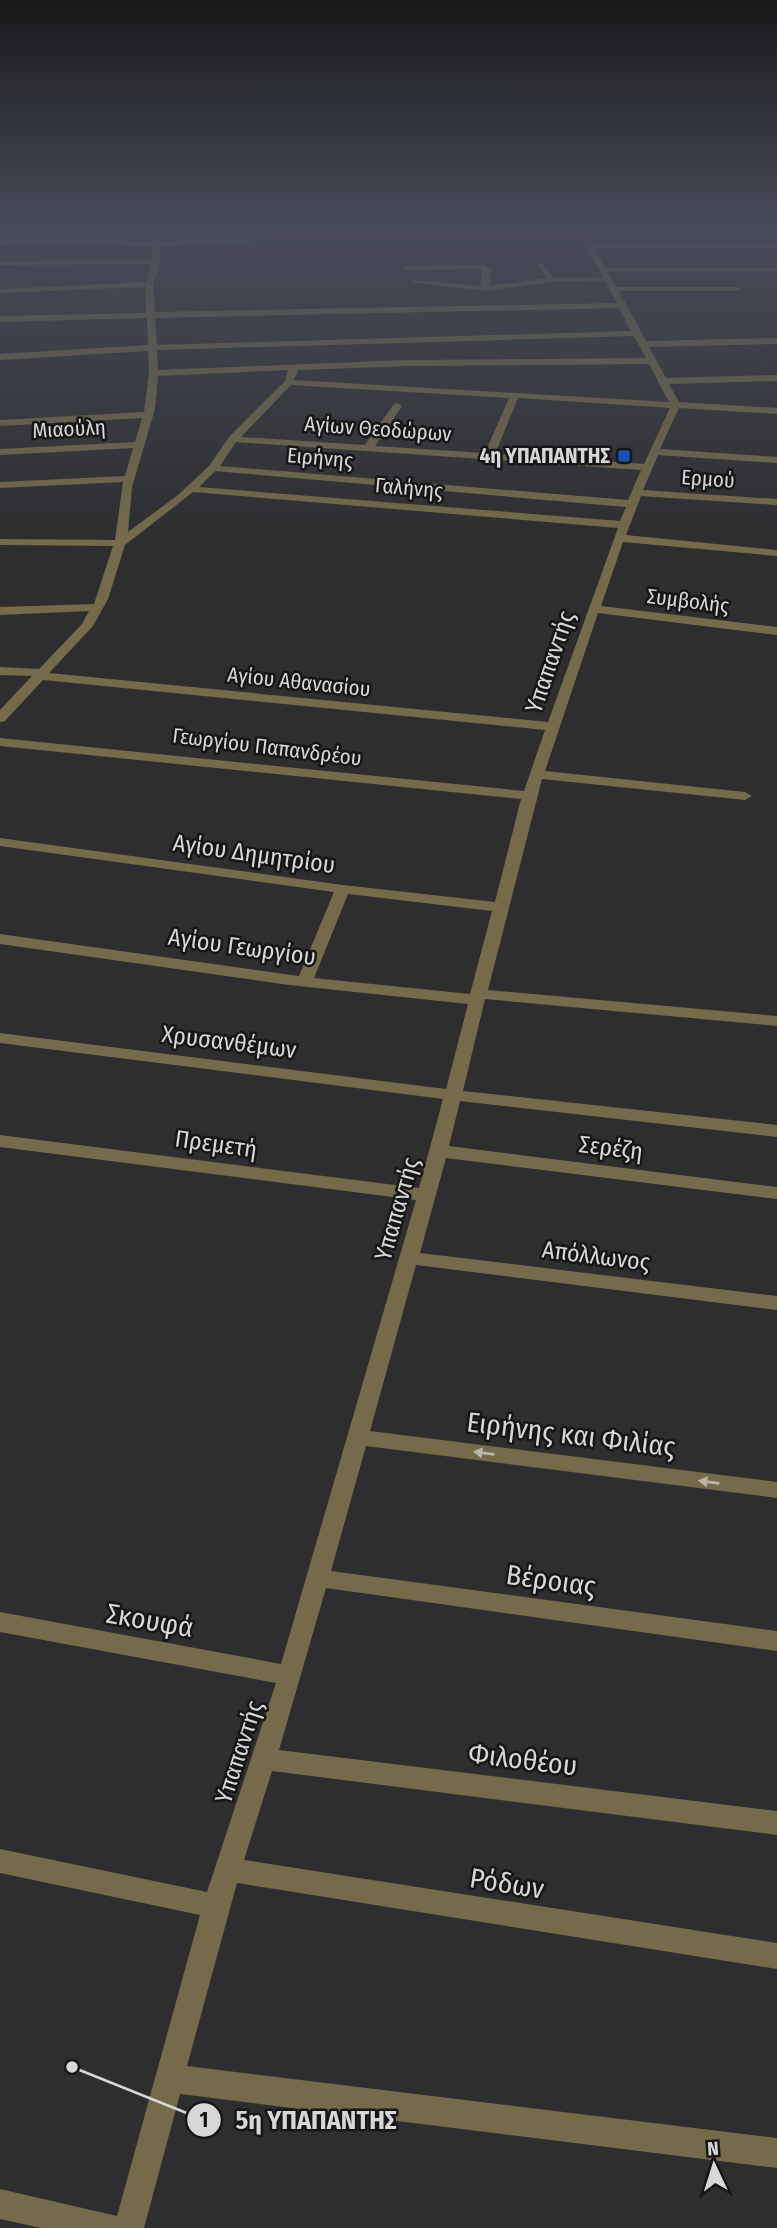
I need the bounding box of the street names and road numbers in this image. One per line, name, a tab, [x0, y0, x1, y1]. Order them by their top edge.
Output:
street label: Αγίων Θεοδώρων	[304, 411, 452, 447]
street label: Μιαούλη	[32, 414, 106, 444]
street label: Ειρήνης	[286, 442, 354, 474]
street label: Ερμού	[680, 464, 736, 494]
street label: Γαλήνης	[374, 472, 444, 504]
street label: Συμβολής	[645, 583, 731, 619]
street label: Υπαπαντής	[519, 607, 581, 717]
street label: Αγίου Αθανασίου	[226, 662, 372, 702]
street label: Γεωργίου Παπανδρέου	[171, 722, 363, 772]
street label: Αγίου Δημητρίου	[171, 829, 337, 879]
street label: Αγίου Γεωργίου	[166, 923, 318, 971]
street label: Χρυσανθέμων	[160, 1020, 298, 1064]
street label: Πρεμετή	[173, 1124, 259, 1164]
street label: Σερέζη	[577, 1130, 645, 1166]
street label: Υπαπαντής	[369, 1154, 425, 1264]
street label: Απόλλωνος	[540, 1235, 652, 1277]
street label: Ειρήνης και Φιλίας	[465, 1405, 677, 1464]
street label: Βέροιας	[504, 1558, 598, 1603]
street label: Σκουφά	[104, 1597, 196, 1644]
street label: Υπαπαντής	[209, 1697, 269, 1807]
street label: Φιλοθέου	[467, 1736, 579, 1783]
street label: Ρόδων	[467, 1861, 546, 1906]

